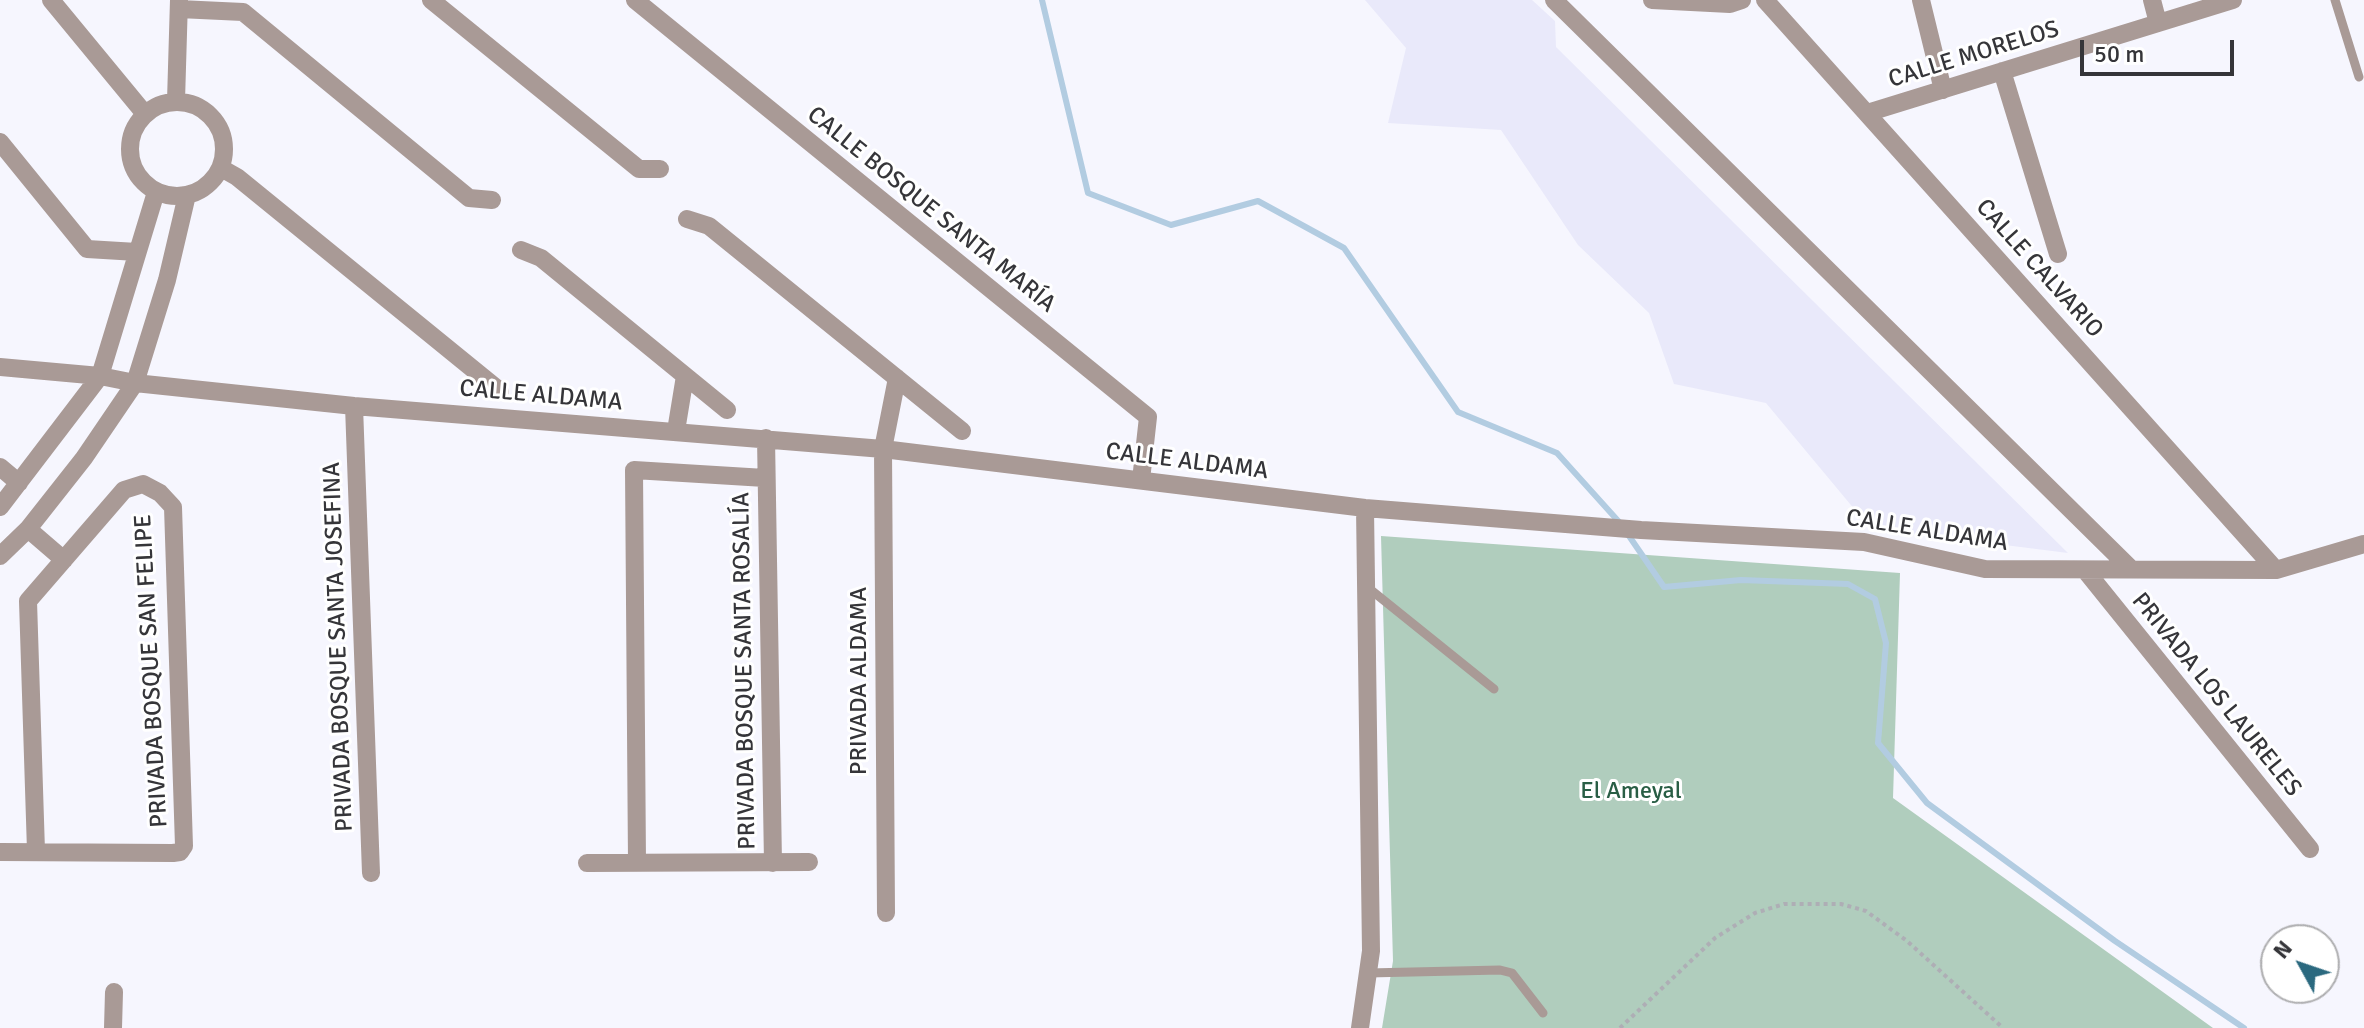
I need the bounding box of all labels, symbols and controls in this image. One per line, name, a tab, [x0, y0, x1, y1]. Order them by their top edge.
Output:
street label: CALLE MORELOS	[1885, 15, 2063, 95]
scale bar	[2084, 24, 2238, 74]
text: 50 m	[2094, 39, 2144, 69]
street label: CALLE BOSQUE SANTA MARÍA	[801, 101, 1061, 319]
street label: CALLE CALVARIO	[1969, 194, 2109, 344]
street label: CALLE ALDAMA	[458, 375, 624, 417]
street label: CALLE ALDAMA	[1104, 438, 1270, 486]
street label: PRIVADA BOSQUE SANTA JOSEFINA	[318, 462, 360, 832]
street label: PRIVADA BOSQUE SANTA ROSALÍA	[727, 492, 763, 850]
street label: CALLE ALDAMA	[1844, 504, 2010, 558]
street label: PRIVADA BOSQUE SAN FELIPE	[129, 514, 175, 828]
street label: PRIVADA ALDAMA	[846, 587, 874, 775]
street label: PRIVADA LOS LAURELES	[2125, 587, 2307, 803]
park label: El Ameyal	[1580, 778, 1682, 806]
north arrow	[2260, 924, 2340, 1004]
text: N	[2268, 935, 2298, 964]

